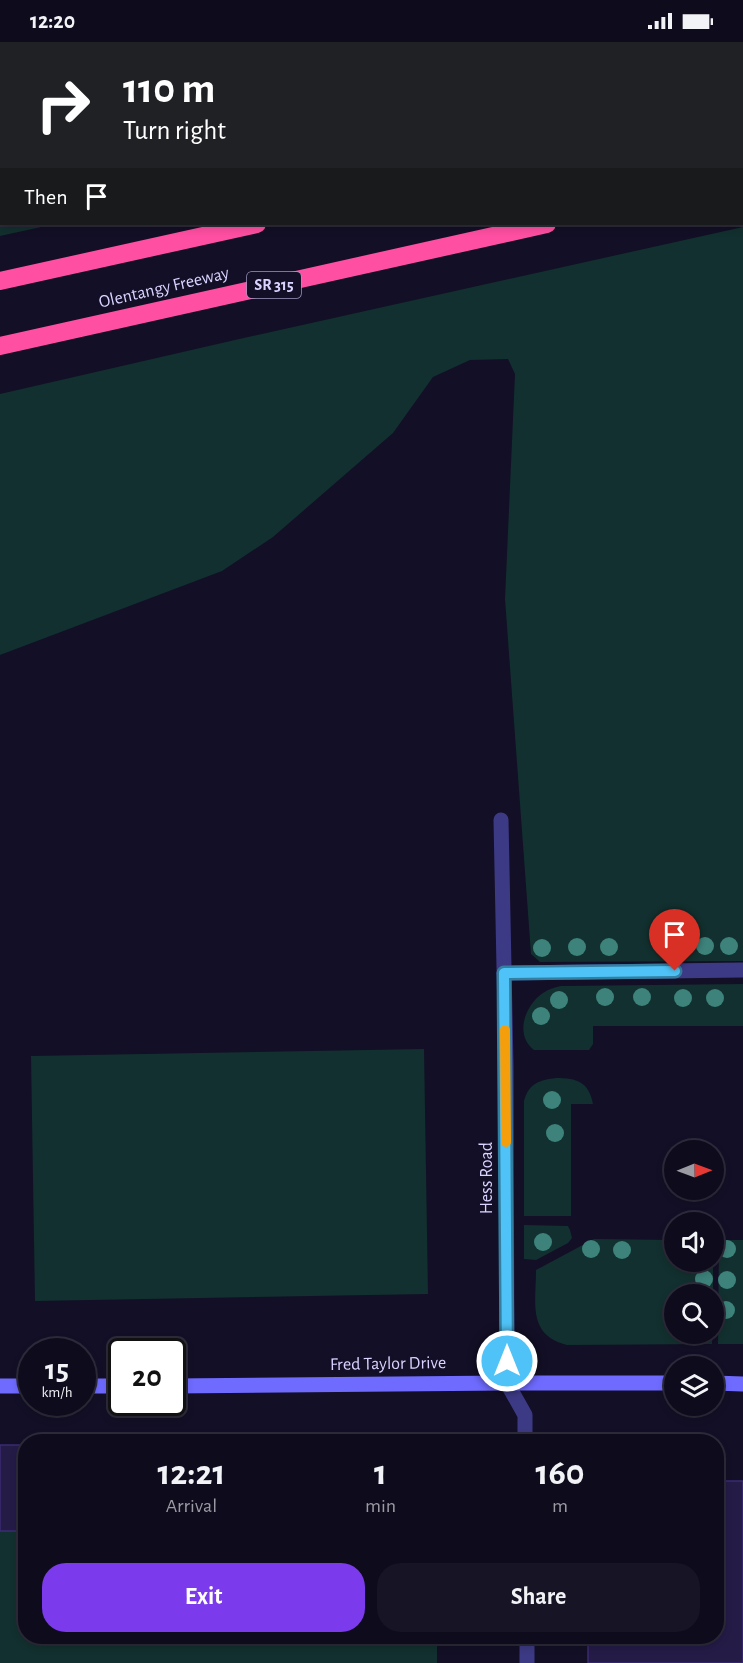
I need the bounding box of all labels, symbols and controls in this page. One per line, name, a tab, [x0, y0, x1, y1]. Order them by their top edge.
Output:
text: 12:20	[30, 10, 75, 32]
icon: right	[24, 66, 102, 144]
text: 110 m	[123, 68, 215, 110]
text: Turn right	[123, 117, 226, 144]
icon: arrive	[80, 180, 113, 213]
text: Then	[24, 186, 68, 208]
street label: Olentangy Freeway	[97, 264, 231, 312]
road number: SR 315	[247, 272, 301, 298]
pin	[649, 909, 700, 971]
icon: arrive	[658, 918, 691, 951]
north arrow	[664, 1140, 724, 1200]
map controls	[664, 1140, 724, 1416]
street label: Hess Road	[478, 1142, 496, 1214]
button: sound	[664, 1212, 724, 1272]
button: search	[664, 1284, 724, 1344]
position arrow	[475, 1329, 539, 1393]
speed limit sign: 20	[108, 1338, 186, 1416]
street label: Fred Taylor Drive	[330, 1354, 446, 1374]
text: 15	[45, 1355, 69, 1385]
button: layers	[664, 1356, 724, 1416]
text: km/h	[42, 1385, 72, 1400]
text: 12:21	[157, 1455, 225, 1491]
text: 1	[374, 1455, 387, 1491]
text: 160	[535, 1455, 585, 1491]
text: Arrival	[166, 1496, 217, 1516]
text: min	[365, 1496, 396, 1516]
text: m	[552, 1496, 568, 1516]
button: Exit	[42, 1563, 365, 1632]
button: Share	[377, 1563, 700, 1632]

